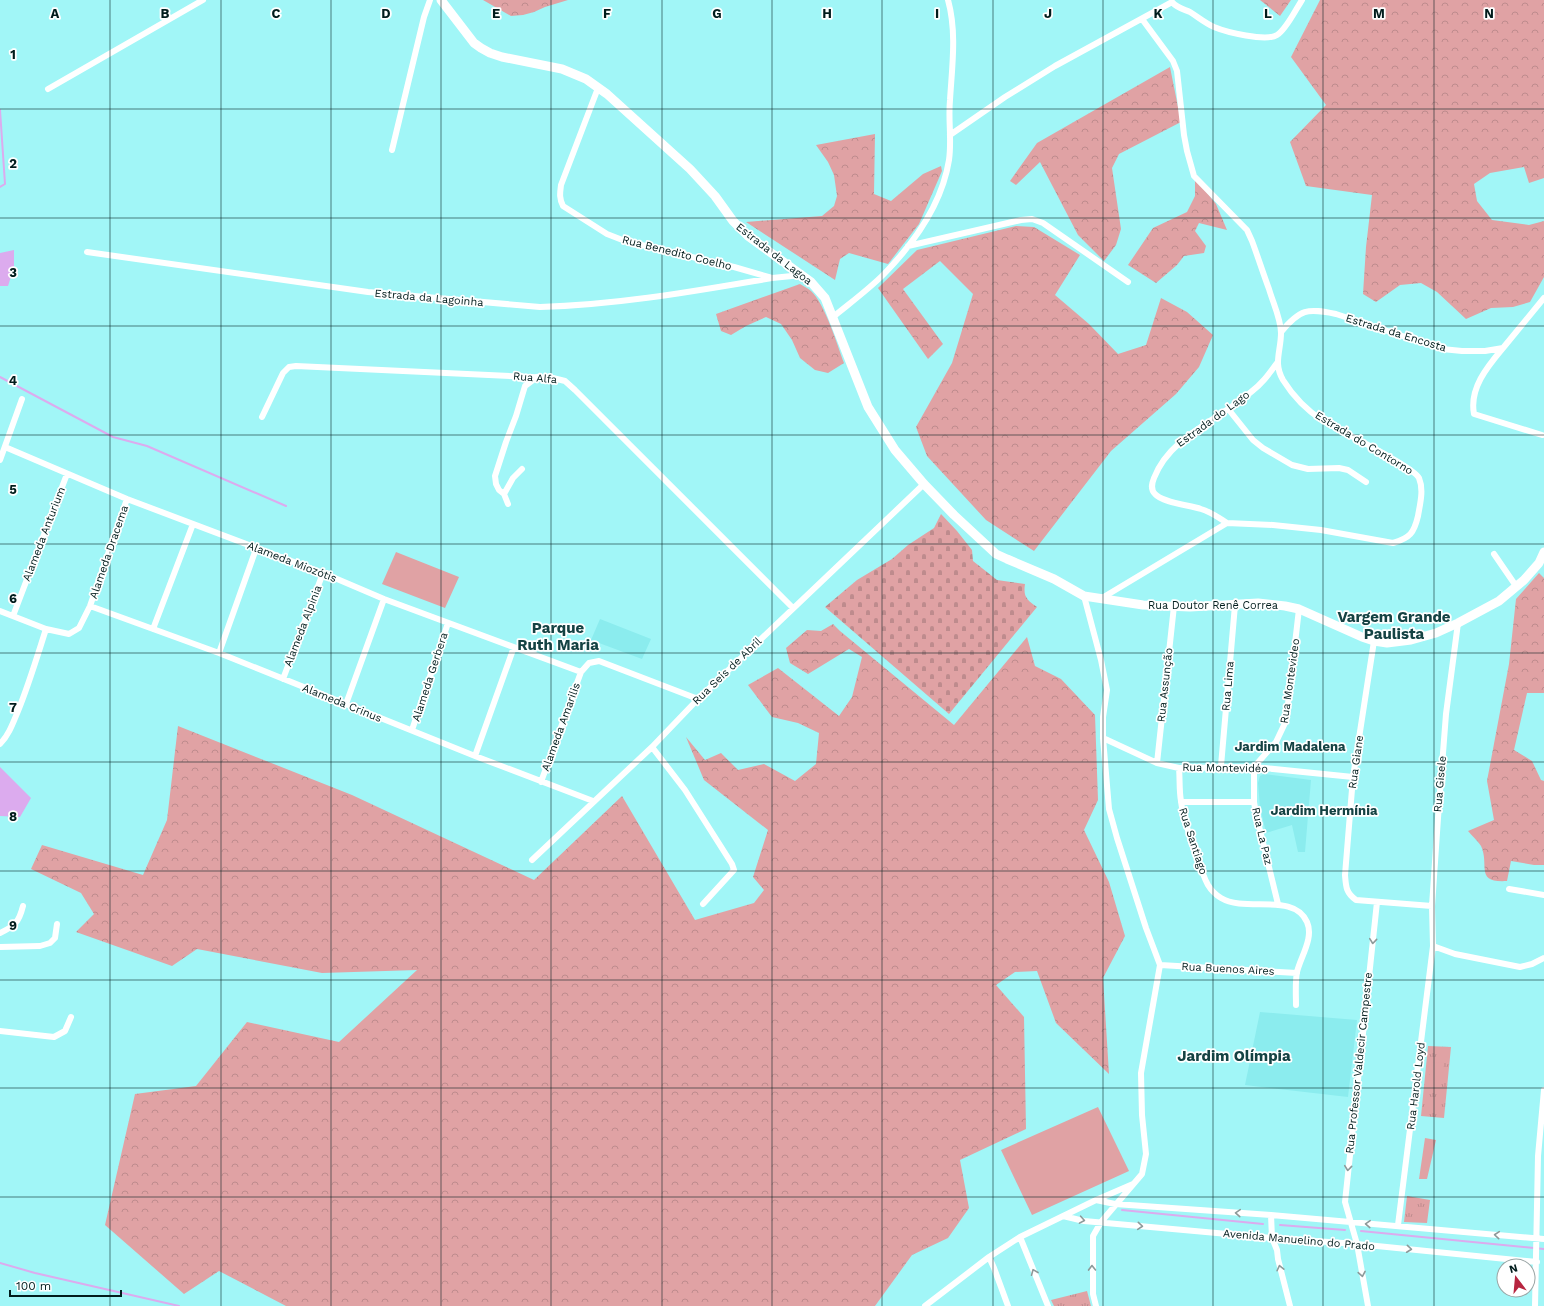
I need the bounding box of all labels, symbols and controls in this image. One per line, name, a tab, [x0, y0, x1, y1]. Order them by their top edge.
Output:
text: A	[51, 6, 60, 21]
text: B	[161, 6, 170, 21]
text: C	[272, 6, 281, 21]
text: D	[381, 6, 391, 21]
text: E	[492, 6, 500, 21]
text: F	[603, 6, 611, 21]
text: G	[712, 6, 722, 21]
text: H	[822, 6, 832, 21]
text: I	[935, 6, 939, 21]
text: J	[1044, 6, 1052, 21]
text: K	[1153, 6, 1163, 21]
text: L	[1264, 6, 1272, 21]
text: M	[1373, 6, 1385, 21]
text: N	[1484, 6, 1494, 21]
text: 1	[10, 47, 16, 62]
text: 2	[9, 156, 17, 171]
street label: Estrada da Lagoa	[733, 220, 815, 288]
street label: Rua Benedito Coelho	[621, 233, 733, 273]
text: 3	[9, 265, 17, 280]
street label: Estrada da Lagoinha	[374, 287, 484, 309]
street label: Estrada da Encosta	[1344, 312, 1448, 354]
street label: Rua Alfa	[512, 370, 558, 386]
text: 4	[9, 373, 18, 388]
street label: Estrada do Lago	[1174, 388, 1252, 450]
street label: Estrada do Contorno	[1313, 409, 1415, 477]
text: 5	[9, 482, 17, 497]
street label: Alameda Anturium	[20, 485, 68, 583]
street label: Alameda Dracema	[87, 504, 131, 600]
street label: Alameda Miozótis	[245, 539, 339, 585]
street label: Alameda Alpinia	[281, 583, 325, 669]
text: 6	[9, 591, 17, 606]
street label: Rua Doutor Renê Correa	[1148, 599, 1278, 612]
district label: Vargem Grande Paulista	[1337, 608, 1451, 643]
district label: Parque Ruth Maria	[517, 619, 599, 654]
street label: Alameda Gerbera	[409, 631, 451, 723]
street label: Rua Seis de Abril	[690, 634, 765, 707]
street label: Rua Montevideo	[1278, 638, 1302, 724]
street label: Rua Assunção	[1155, 647, 1175, 723]
street label: Rua Lima	[1219, 661, 1237, 711]
street label: Alameda Crinus	[300, 681, 384, 725]
street label: Alameda Amarilis	[539, 681, 583, 773]
text: 7	[9, 700, 17, 715]
street label: Rua Giane	[1346, 734, 1366, 790]
district label: Jardim Madalena	[1234, 739, 1346, 754]
street label: Rua Gisele	[1431, 755, 1449, 813]
street label: Rua Montevidéo	[1182, 761, 1268, 775]
district label: Jardim Hermínia	[1271, 803, 1378, 818]
street label: Rua Santiago	[1176, 806, 1210, 876]
street label: Rua La Paz	[1249, 806, 1275, 866]
text: 8	[9, 809, 17, 824]
text: 9	[9, 918, 17, 933]
one-way arrow	[1368, 938, 1377, 944]
street label: Rua Buenos Aires	[1181, 960, 1275, 978]
street label: Rua Professor Valdecir Campestre	[1343, 972, 1375, 1154]
street label: Rua Harold Loyd	[1404, 1041, 1428, 1131]
district label: Jardim Olímpia	[1177, 1047, 1291, 1065]
one-way arrow	[1344, 1165, 1353, 1171]
one-way arrow	[1235, 1208, 1241, 1217]
one-way arrow	[1078, 1216, 1085, 1224]
one-way arrow	[1365, 1219, 1371, 1228]
one-way arrow	[1137, 1221, 1143, 1230]
street label: Avenida Manuelino do Prado	[1223, 1227, 1375, 1253]
one-way arrow	[1494, 1230, 1500, 1239]
one-way arrow	[1406, 1244, 1412, 1253]
north arrow	[1496, 1258, 1536, 1298]
text: N	[1508, 1261, 1519, 1276]
one-way arrow	[1088, 1265, 1096, 1271]
one-way arrow	[1276, 1265, 1284, 1271]
one-way arrow	[1031, 1268, 1039, 1275]
one-way arrow	[1357, 1271, 1366, 1277]
scale bar	[10, 1272, 121, 1298]
text: 100 m	[16, 1279, 51, 1293]

